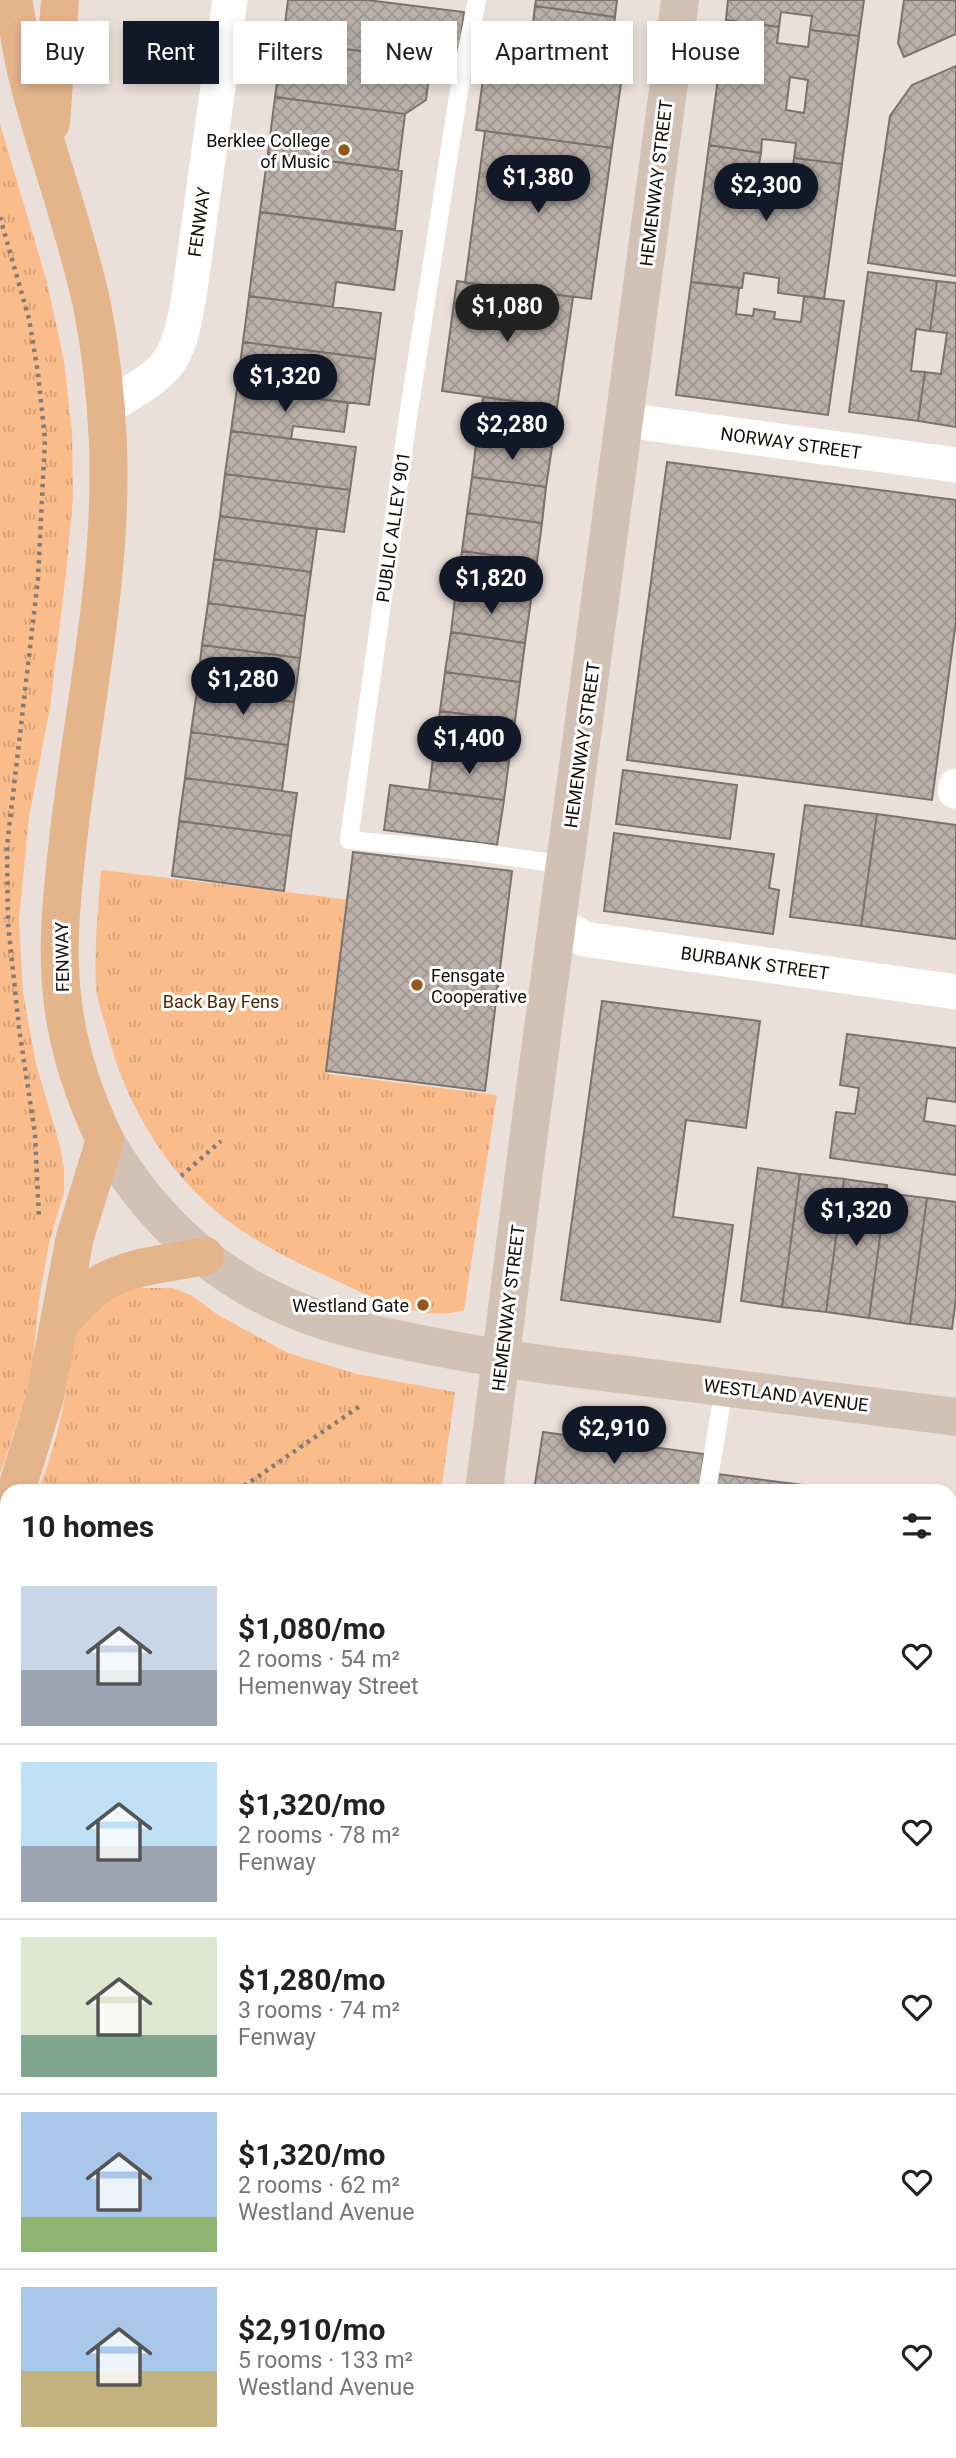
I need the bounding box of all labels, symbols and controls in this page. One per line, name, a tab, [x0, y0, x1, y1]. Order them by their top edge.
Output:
chip: Buy	[21, 21, 109, 84]
chip: Rent	[123, 21, 219, 84]
chip: Filters	[233, 21, 347, 84]
chip: New	[361, 21, 457, 84]
chip: Apartment	[471, 21, 633, 84]
chip: House	[647, 21, 764, 84]
street label: HEMENWAY STREET	[635, 98, 677, 267]
place label: Berklee College of Music	[206, 130, 330, 172]
marker: Berklee College of Music	[336, 142, 352, 158]
pin: $1,380	[481, 156, 595, 215]
text: $1,380	[502, 164, 574, 191]
pin: $2,300	[709, 164, 823, 223]
text: $2,300	[730, 172, 802, 199]
street label: FENWAY	[184, 186, 214, 258]
pin: $1,080	[450, 284, 564, 344]
text: $1,080	[471, 293, 543, 320]
pin: $1,320	[228, 354, 342, 414]
text: $1,320	[249, 363, 321, 390]
pin: $2,280	[455, 402, 569, 462]
text: $2,280	[476, 411, 548, 438]
street label: NORWAY STREET	[719, 423, 863, 463]
street label: PUBLIC ALLEY 901	[372, 450, 414, 604]
pin: $1,820	[434, 556, 548, 616]
text: $1,820	[455, 565, 527, 592]
pin: $1,280	[186, 658, 300, 717]
street label: HEMENWAY STREET	[560, 660, 604, 829]
text: $1,280	[207, 666, 279, 693]
pin: $1,400	[412, 716, 526, 776]
text: $1,400	[433, 725, 505, 752]
street label: FENWAY	[51, 921, 73, 992]
street label: BURBANK STREET	[680, 942, 831, 984]
place label: Fensgate Cooperative	[431, 965, 527, 1007]
marker: Fensgate Cooperative	[409, 977, 425, 993]
park label: Back Bay Fens	[163, 991, 279, 1012]
pin: $1,320	[799, 1188, 913, 1248]
text: $1,320	[820, 1197, 892, 1224]
street label: HEMENWAY STREET	[487, 1223, 529, 1392]
place label: Westland Gate	[292, 1295, 409, 1316]
marker: Westland Gate	[415, 1297, 431, 1313]
street label: WESTLAND AVENUE	[702, 1374, 870, 1416]
pin: $2,910	[557, 1406, 671, 1466]
text: $2,910	[578, 1415, 650, 1442]
icon: filters	[898, 1507, 936, 1545]
text: 10 homes	[21, 1509, 154, 1544]
text: $1,080/mo	[238, 1611, 386, 1646]
icon: home	[77, 1614, 161, 1698]
icon: heart	[898, 1637, 936, 1675]
text: 2 rooms · 54 m²	[238, 1646, 400, 1673]
text: Hemenway Street	[238, 1673, 419, 1700]
text: $1,320/mo	[238, 1787, 386, 1822]
icon: home	[77, 1790, 161, 1874]
icon: heart	[898, 1813, 936, 1851]
text: 2 rooms · 78 m²	[238, 1822, 400, 1849]
text: Fenway	[238, 1849, 316, 1876]
text: $1,280/mo	[238, 1962, 386, 1997]
icon: home	[77, 1965, 161, 2049]
icon: heart	[898, 1988, 936, 2026]
text: 3 rooms · 74 m²	[238, 1997, 400, 2024]
text: Fenway	[238, 2024, 316, 2051]
text: $1,320/mo	[238, 2137, 386, 2172]
icon: home	[77, 2140, 161, 2224]
icon: heart	[898, 2163, 936, 2201]
text: 2 rooms · 62 m²	[238, 2172, 400, 2199]
text: Westland Avenue	[238, 2199, 414, 2226]
text: $2,910/mo	[238, 2312, 386, 2347]
icon: home	[77, 2315, 161, 2399]
icon: heart	[898, 2338, 936, 2376]
text: 5 rooms · 133 m²	[238, 2347, 413, 2374]
text: Westland Avenue	[238, 2374, 414, 2401]

